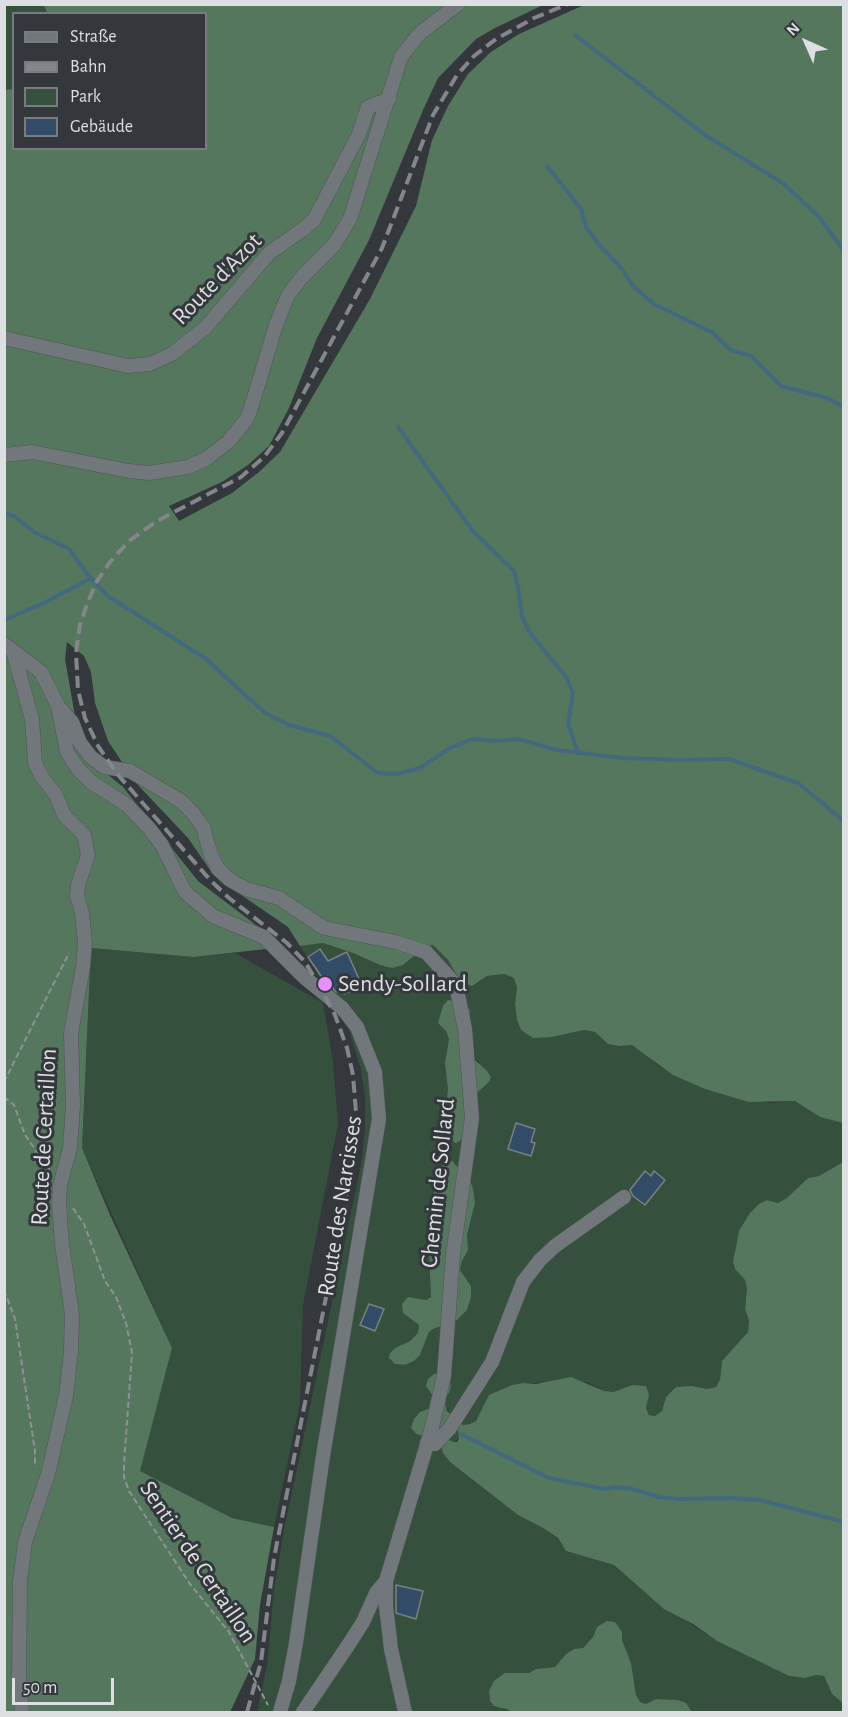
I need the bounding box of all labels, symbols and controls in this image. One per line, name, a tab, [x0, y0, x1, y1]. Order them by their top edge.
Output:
legend	[12, 12, 207, 150]
north arrow	[776, 12, 836, 72]
text: N	[784, 20, 803, 39]
text: Straße	[70, 28, 116, 46]
text: Bahn	[70, 58, 106, 76]
text: Park	[70, 88, 101, 106]
text: Gebäude	[70, 118, 133, 136]
street label: Route d'Azot	[166, 227, 268, 331]
place label: Sendy-Sollard	[338, 970, 467, 998]
marker: Sendy-Sollard	[316, 975, 334, 993]
street label: Route de Certaillon	[25, 1048, 63, 1226]
street label: Chemin de Sollard	[415, 1097, 461, 1269]
street label: Route des Narcisses	[312, 1114, 368, 1298]
street label: Sentier de Certaillon	[133, 1476, 263, 1648]
scale bar	[15, 1666, 117, 1704]
text: 50 m	[23, 1679, 57, 1697]

